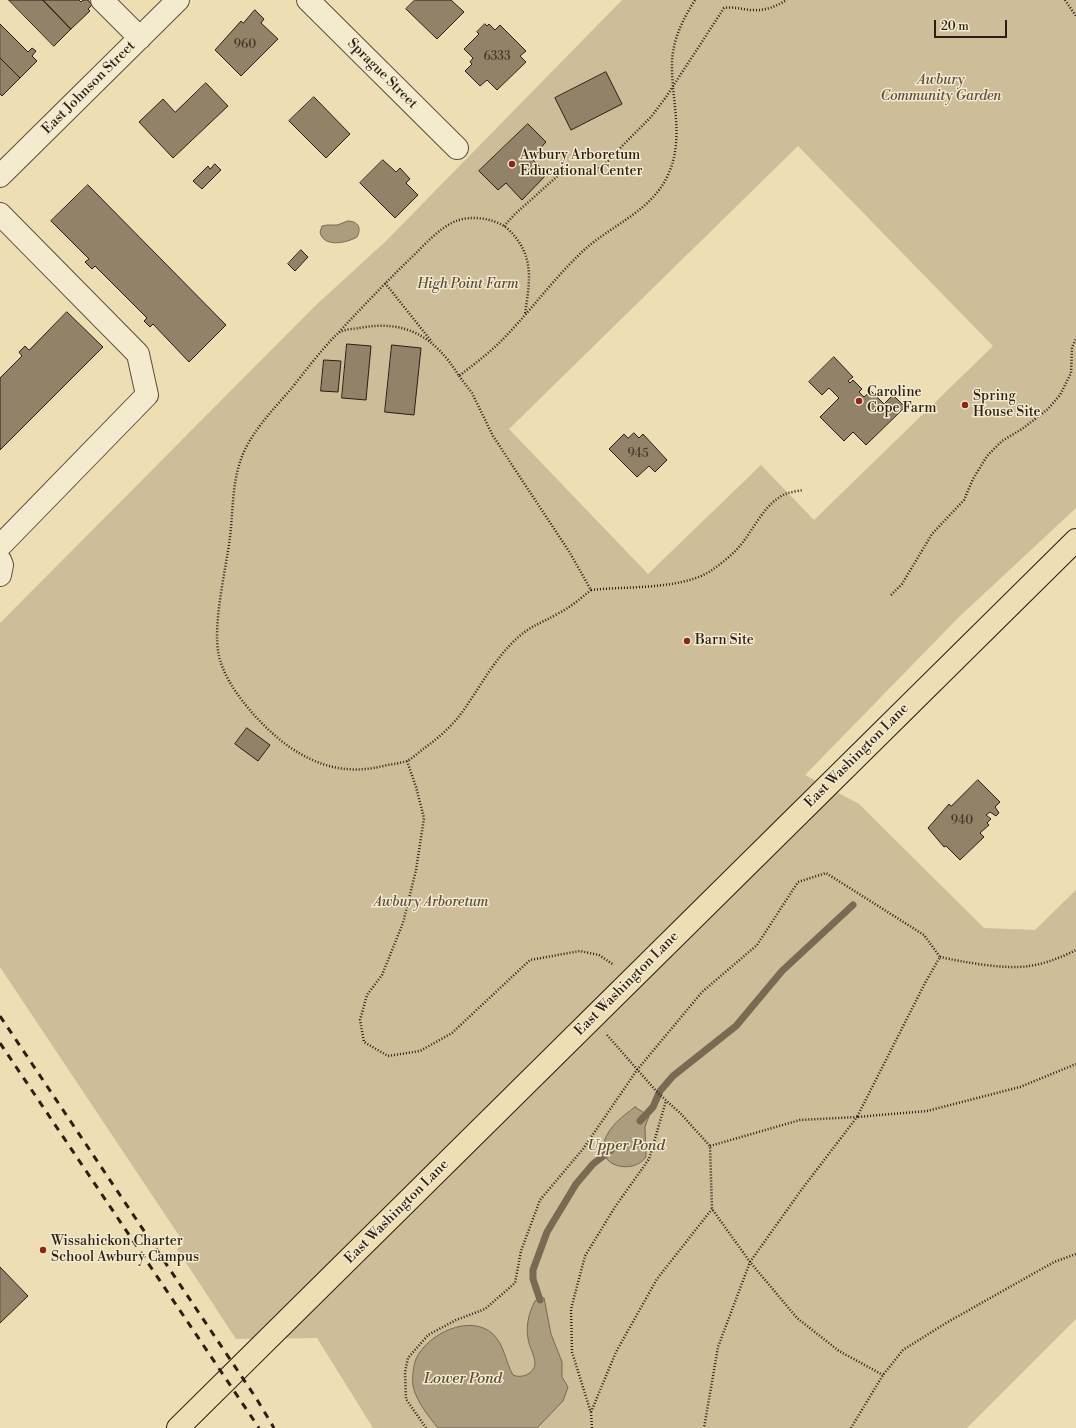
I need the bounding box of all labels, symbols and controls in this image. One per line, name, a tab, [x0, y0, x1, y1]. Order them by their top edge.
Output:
scale bar	[936, 12, 1009, 38]
text: 20 m	[941, 19, 969, 34]
street label: Sprague Street	[343, 35, 421, 113]
street label: East Johnson Street	[39, 38, 139, 138]
house number: 960	[234, 38, 256, 52]
house number: 6333	[483, 50, 511, 64]
park label: Awbury Community Garden	[881, 73, 1001, 106]
place label: Awbury Arboretum Educational Center	[520, 148, 643, 180]
marker: Awbury Arboretum Educational Center	[507, 159, 517, 169]
park label: High Point Farm	[417, 277, 519, 293]
place label: Caroline Cope Farm	[867, 385, 937, 418]
place label: Spring House Site	[973, 389, 1041, 422]
marker: Caroline Cope Farm	[854, 396, 864, 406]
marker: Spring House Site	[960, 400, 970, 410]
house number: 945	[628, 447, 648, 461]
place label: Barn Site	[695, 633, 754, 649]
marker: Barn Site	[682, 636, 692, 646]
street label: East Washington Lane	[802, 701, 912, 811]
house number: 940	[951, 814, 973, 828]
park label: Awbury Arboretum	[374, 895, 488, 911]
street label: East Washington Lane	[572, 929, 682, 1039]
water label: Upper Pond	[587, 1137, 665, 1155]
street label: East Washington Lane	[342, 1157, 452, 1267]
place label: Wissahickon Charter School Awbury Campus	[51, 1234, 199, 1266]
marker: Wissahickon Charter School Awbury Campus	[38, 1245, 48, 1255]
water label: Lower Pond	[424, 1370, 502, 1388]

